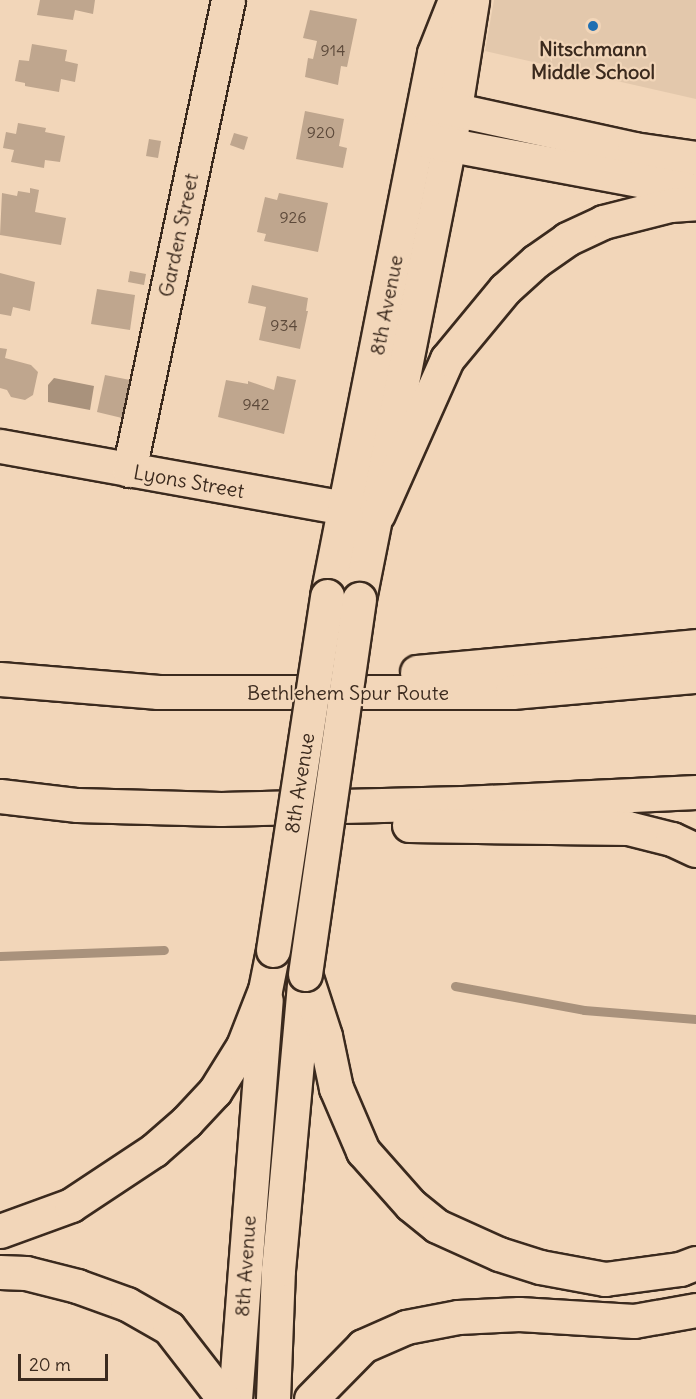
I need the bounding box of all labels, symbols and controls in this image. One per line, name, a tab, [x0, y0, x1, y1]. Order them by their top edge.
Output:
marker: Nitschmann Middle School	[586, 19, 600, 33]
place label: Nitschmann Middle School	[531, 36, 655, 83]
house number: 914	[321, 40, 345, 60]
house number: 920	[307, 122, 335, 142]
street label: Garden Street	[153, 171, 203, 299]
house number: 926	[279, 207, 307, 227]
street label: 8th Avenue	[365, 253, 407, 357]
house number: 934	[270, 315, 298, 335]
house number: 942	[242, 394, 270, 414]
street label: Lyons Street	[132, 459, 246, 503]
street label: Bethlehem Spur Route	[247, 680, 449, 704]
street label: 8th Avenue	[279, 731, 319, 835]
street label: 8th Avenue	[229, 1214, 261, 1318]
scale bar	[21, 1342, 111, 1380]
text: 20 m	[29, 1353, 71, 1376]

